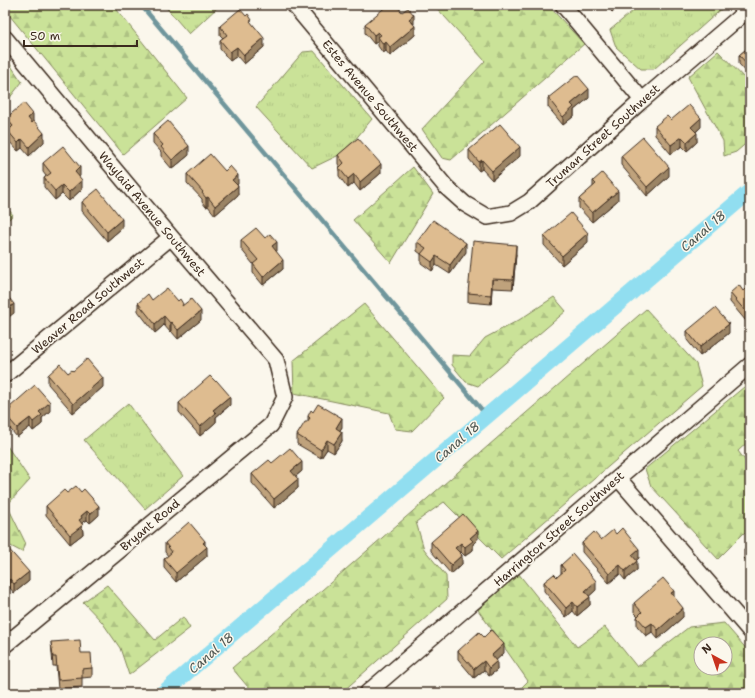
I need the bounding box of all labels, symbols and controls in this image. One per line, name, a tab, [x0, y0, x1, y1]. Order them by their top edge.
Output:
scale bar	[24, 22, 137, 48]
text: 50 m	[30, 28, 60, 44]
street label: Estes Avenue Southwest	[318, 37, 422, 155]
street label: Truman Street Southwest	[543, 81, 663, 191]
street label: Waylaid Avenue Southwest	[95, 148, 209, 280]
water label: Canal 18	[677, 207, 729, 255]
street label: Weaver Road Southwest	[28, 254, 148, 358]
water label: Canal 18	[431, 418, 483, 466]
street label: Harrington Street Southwest	[490, 468, 628, 590]
street label: Bryant Road	[117, 495, 184, 555]
water label: Canal 18	[185, 629, 237, 677]
north arrow	[693, 636, 733, 676]
text: N	[699, 640, 715, 657]

